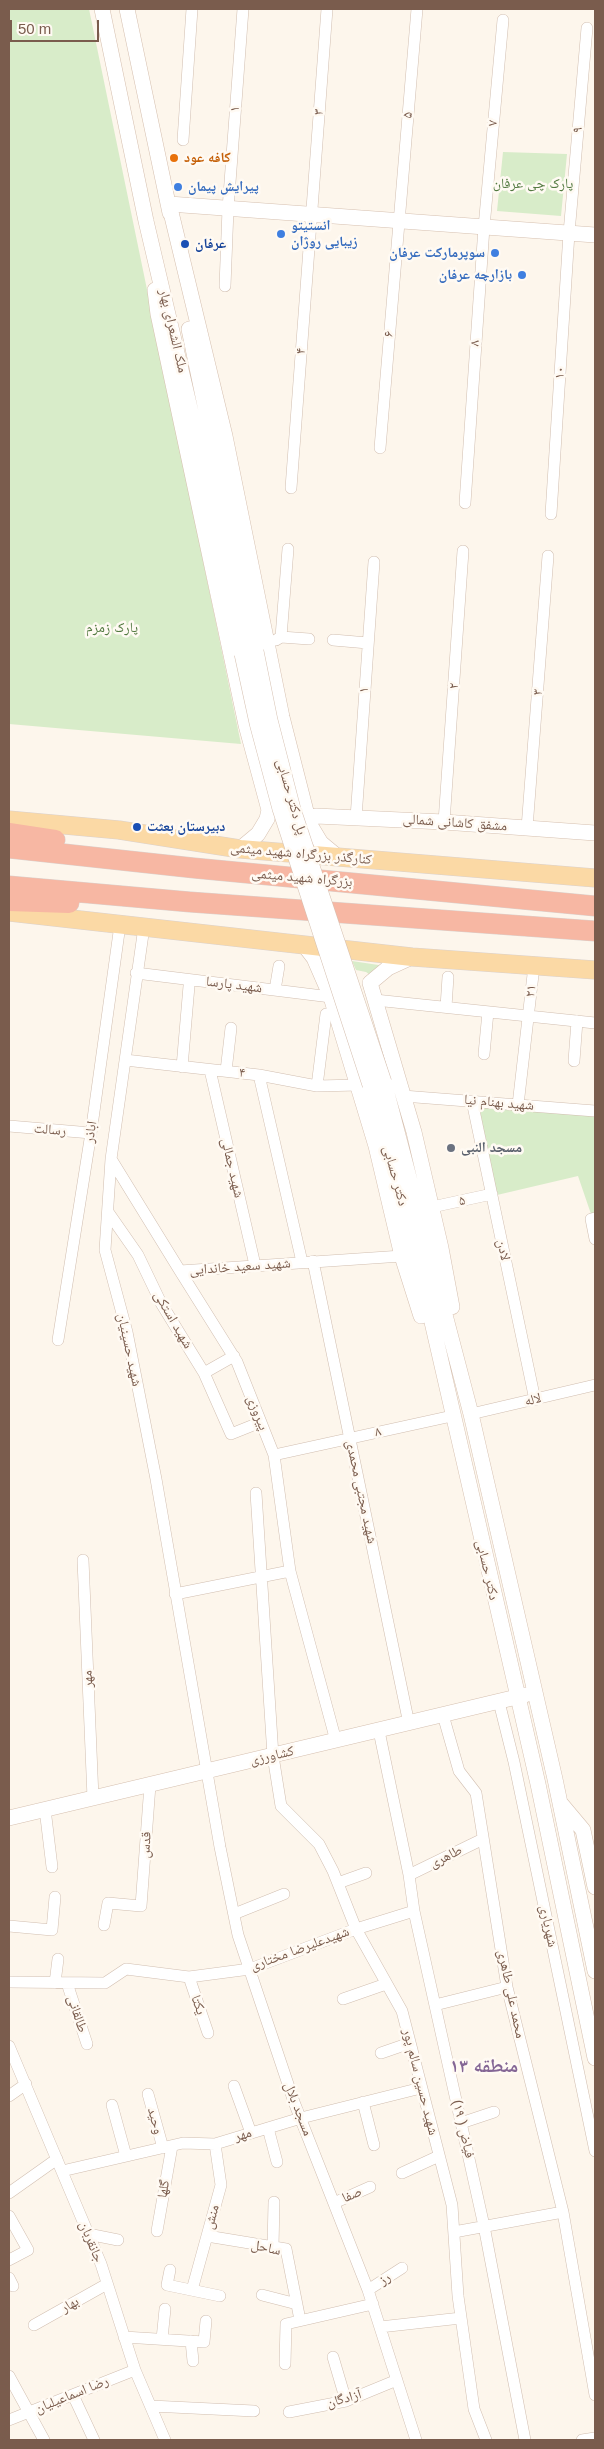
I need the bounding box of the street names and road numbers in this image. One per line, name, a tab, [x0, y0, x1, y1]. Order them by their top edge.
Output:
street label: ۱	[226, 105, 244, 113]
street label: ۳	[310, 108, 328, 116]
street label: ۵	[399, 111, 417, 119]
street label: ۷	[484, 119, 502, 127]
street label: ۹	[569, 126, 587, 134]
street label: ملک الشعرای بهار	[155, 287, 191, 375]
street label: ۶	[380, 330, 398, 338]
street label: ۸	[466, 339, 484, 347]
street label: ۴	[292, 347, 310, 355]
street label: ۱۰	[551, 366, 569, 380]
street label: ۲	[445, 682, 463, 690]
street label: ۱	[355, 686, 373, 694]
street label: ۳	[529, 688, 547, 696]
street label: پل دکتر حسابی	[272, 757, 310, 837]
street label: مشفق کاشانی شمالی	[402, 811, 508, 835]
street label: کنارگذر بزرگراه شهید میثمی	[230, 839, 372, 869]
street label: بزرگراه شهید میثمی	[251, 865, 353, 891]
street label: شهید پارسا	[205, 973, 263, 997]
street label: ۲۱	[522, 984, 540, 998]
street label: ۴	[238, 1064, 246, 1082]
street label: شهید بهنام نیا	[463, 1092, 535, 1114]
street label: رسالت	[33, 1120, 67, 1140]
street label: اباذر	[81, 1120, 101, 1144]
street label: شهید جمالی	[217, 1136, 247, 1200]
street label: دکتر حسابی	[379, 1144, 411, 1208]
street label: ۵	[457, 1192, 467, 1210]
street label: لادن	[493, 1238, 513, 1262]
street label: شهید سعید خاندایی	[189, 1255, 291, 1279]
street label: شهید استکی	[150, 1288, 196, 1352]
street label: شهید حسینیان	[113, 1312, 145, 1388]
street label: لاله	[523, 1390, 543, 1410]
street label: پیروزی	[242, 1393, 272, 1433]
street label: ۸	[373, 1423, 383, 1441]
street label: شهید مجتبی محمدی	[342, 1439, 380, 1545]
street label: دکتر حسابی	[472, 1538, 502, 1602]
street label: مهر	[79, 1670, 97, 1688]
street label: کشاورزی	[248, 1743, 296, 1769]
street label: قدس	[137, 1831, 155, 1859]
street label: طاهری	[427, 1842, 465, 1872]
street label: شهریاری	[535, 1903, 561, 1949]
street label: شهیدعلیرضا مختاری	[248, 1923, 352, 1975]
street label: محمد علی طاهری	[493, 1948, 529, 2040]
street label: طالقانی	[63, 1993, 91, 2035]
street label: یکتا	[187, 1993, 209, 2017]
street label: شهید حسین سالم پور	[399, 2027, 441, 2137]
street label: مسجد بلال	[280, 2080, 316, 2138]
street label: فیاض ( ۱۹)	[448, 2098, 478, 2160]
street label: وحید	[143, 2106, 167, 2136]
street label: مهر	[232, 2125, 254, 2145]
street label: گلها	[154, 2179, 174, 2199]
street label: صفا	[339, 2183, 365, 2207]
street label: منش	[201, 2203, 223, 2231]
street label: جانقربان	[75, 2219, 107, 2265]
street label: ساحل	[250, 2236, 282, 2260]
street label: رز	[376, 2269, 394, 2289]
street label: بهار	[58, 2293, 82, 2317]
street label: رضا اسماعیلیان	[33, 2373, 111, 2417]
street label: آزادگان	[325, 2386, 363, 2412]

